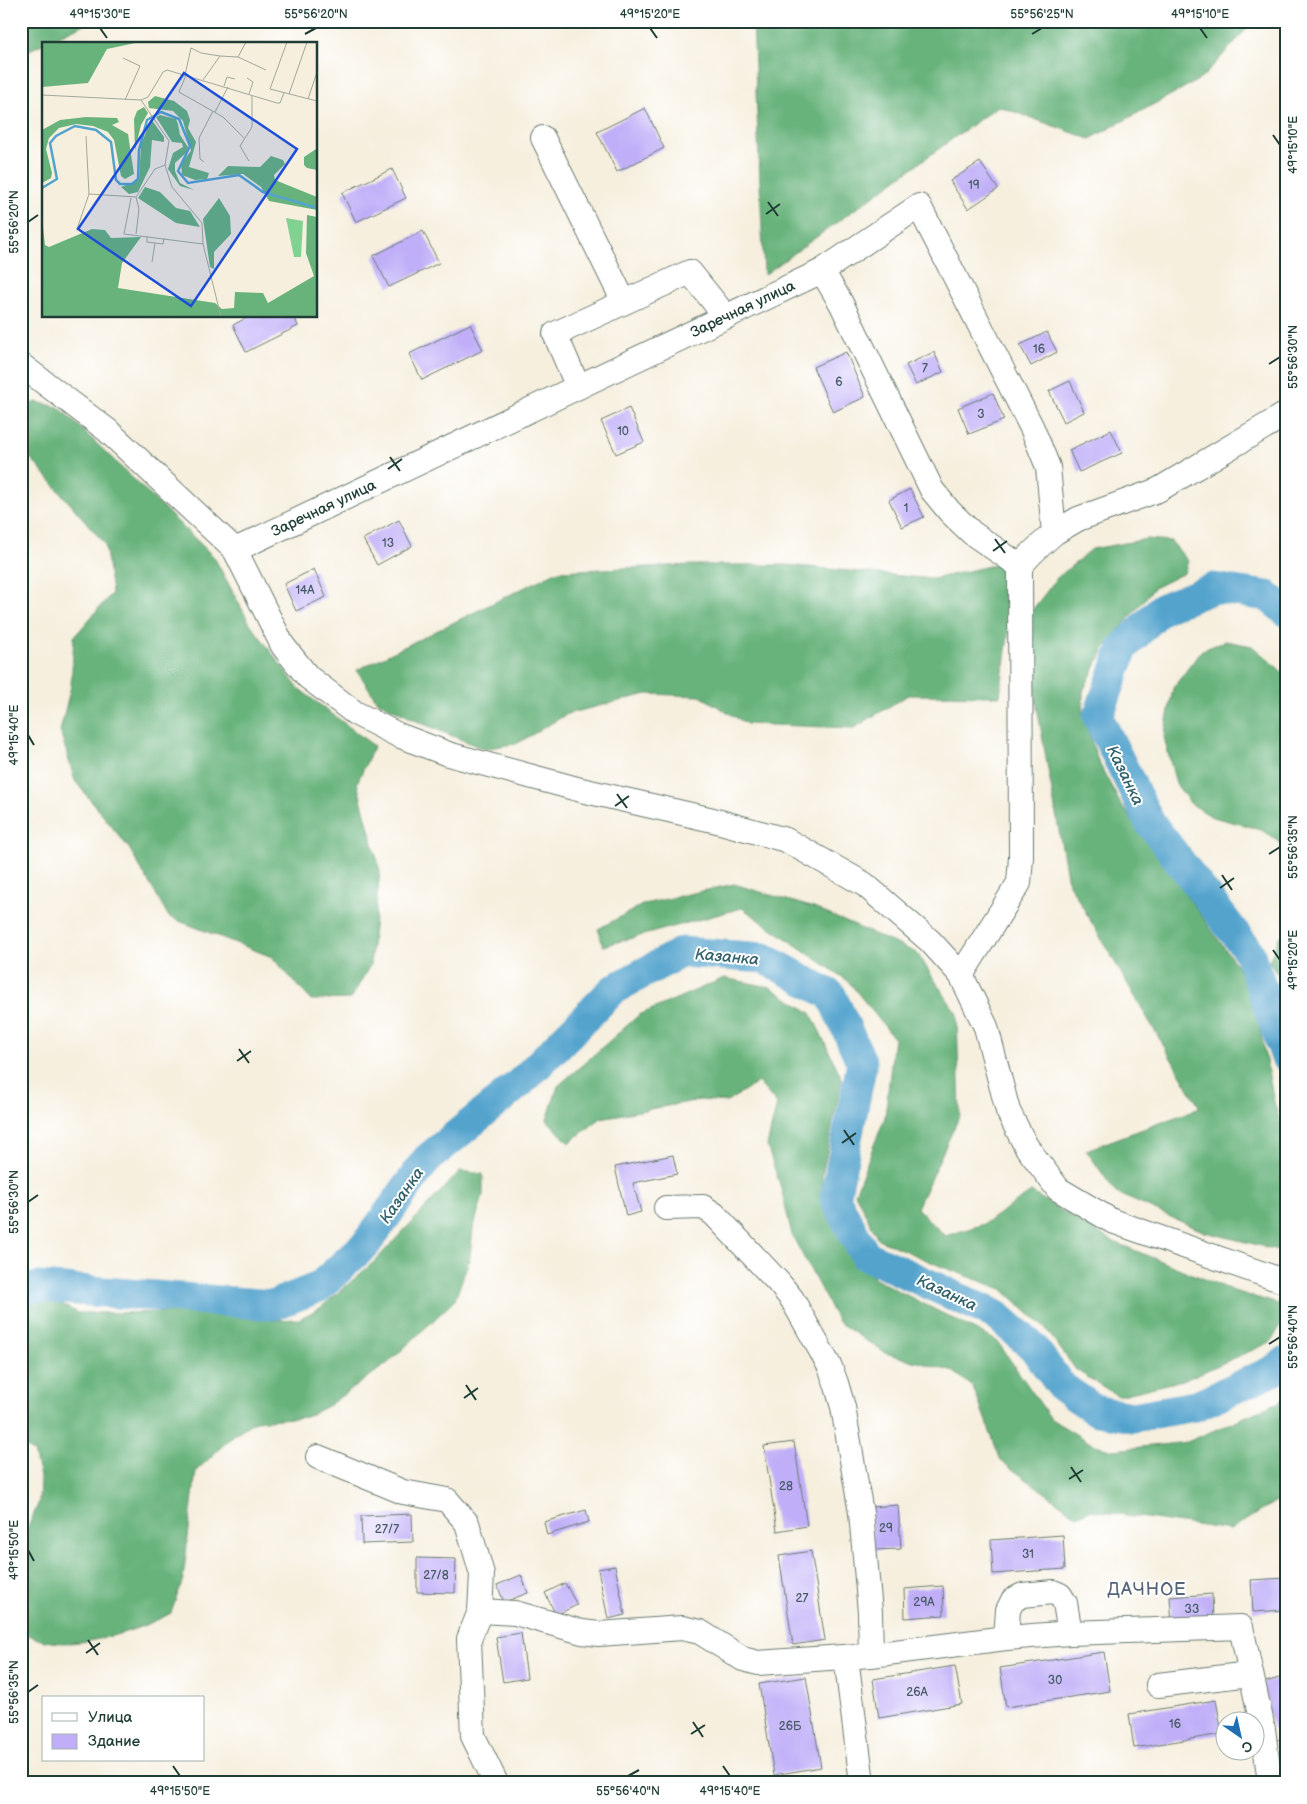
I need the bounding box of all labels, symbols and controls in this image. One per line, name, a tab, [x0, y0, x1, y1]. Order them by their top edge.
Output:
text: 49°15'30"E	[70, 7, 130, 22]
text: 55°56'20"N	[284, 7, 348, 22]
text: 49°15'20"E	[620, 7, 680, 22]
text: 55°56'25"N	[1010, 7, 1074, 22]
text: 49°15'10"E	[1171, 7, 1229, 22]
inset map	[42, 42, 318, 318]
text: 49°15'10"E	[1286, 116, 1301, 174]
house number: 19	[968, 178, 980, 193]
text: 55°56'20"N	[7, 190, 22, 254]
street label: Заречная улица	[687, 276, 798, 342]
text: 55°56'30"N	[1286, 325, 1301, 389]
house number: 16	[1033, 342, 1045, 357]
house number: 7	[922, 361, 928, 376]
house number: 6	[835, 375, 843, 390]
house number: 3	[977, 407, 985, 422]
house number: 10	[617, 424, 629, 439]
street label: Заречная улица	[268, 475, 379, 541]
house number: 1	[904, 501, 908, 516]
house number: 13	[382, 536, 394, 551]
house number: 14А	[295, 583, 315, 598]
text: 49°15'40"E	[7, 705, 22, 765]
water label: Казанка	[1102, 743, 1147, 809]
text: 55°56'35"N	[1286, 815, 1301, 879]
text: 49°15'20"E	[1286, 930, 1301, 990]
water label: Казанка	[694, 945, 760, 970]
water label: Казанка	[376, 1164, 428, 1228]
text: 55°56'30"N	[7, 1170, 22, 1234]
water label: Казанка	[913, 1271, 979, 1315]
text: 55°56'40"N	[1286, 1305, 1301, 1369]
house number: 28	[779, 1479, 793, 1494]
text: 49°15'50"E	[7, 1520, 22, 1580]
house number: 29	[879, 1521, 893, 1536]
house number: 27/7	[375, 1522, 399, 1537]
house number: 31	[1022, 1547, 1034, 1562]
house number: 27/8	[423, 1568, 449, 1583]
district label: ДАЧНОЕ	[1107, 1579, 1187, 1600]
house number: 27	[796, 1591, 809, 1606]
house number: 29А	[913, 1595, 935, 1610]
house number: 33	[1185, 1602, 1199, 1617]
text: 55°56'35"N	[7, 1660, 22, 1724]
house number: 30	[1048, 1673, 1062, 1688]
house number: 26А	[906, 1685, 929, 1700]
legend	[42, 1696, 205, 1762]
text: Улица	[88, 1708, 133, 1727]
north arrow	[1214, 1712, 1264, 1762]
house number: 16	[1169, 1717, 1181, 1732]
house number: 26Б	[779, 1719, 802, 1734]
text: Здание	[88, 1732, 140, 1751]
text: С	[1238, 1737, 1256, 1756]
text: 49°15'50"E	[150, 1784, 210, 1799]
text: 55°56'40"N	[596, 1784, 660, 1799]
text: 49°15'40"E	[700, 1784, 760, 1799]

